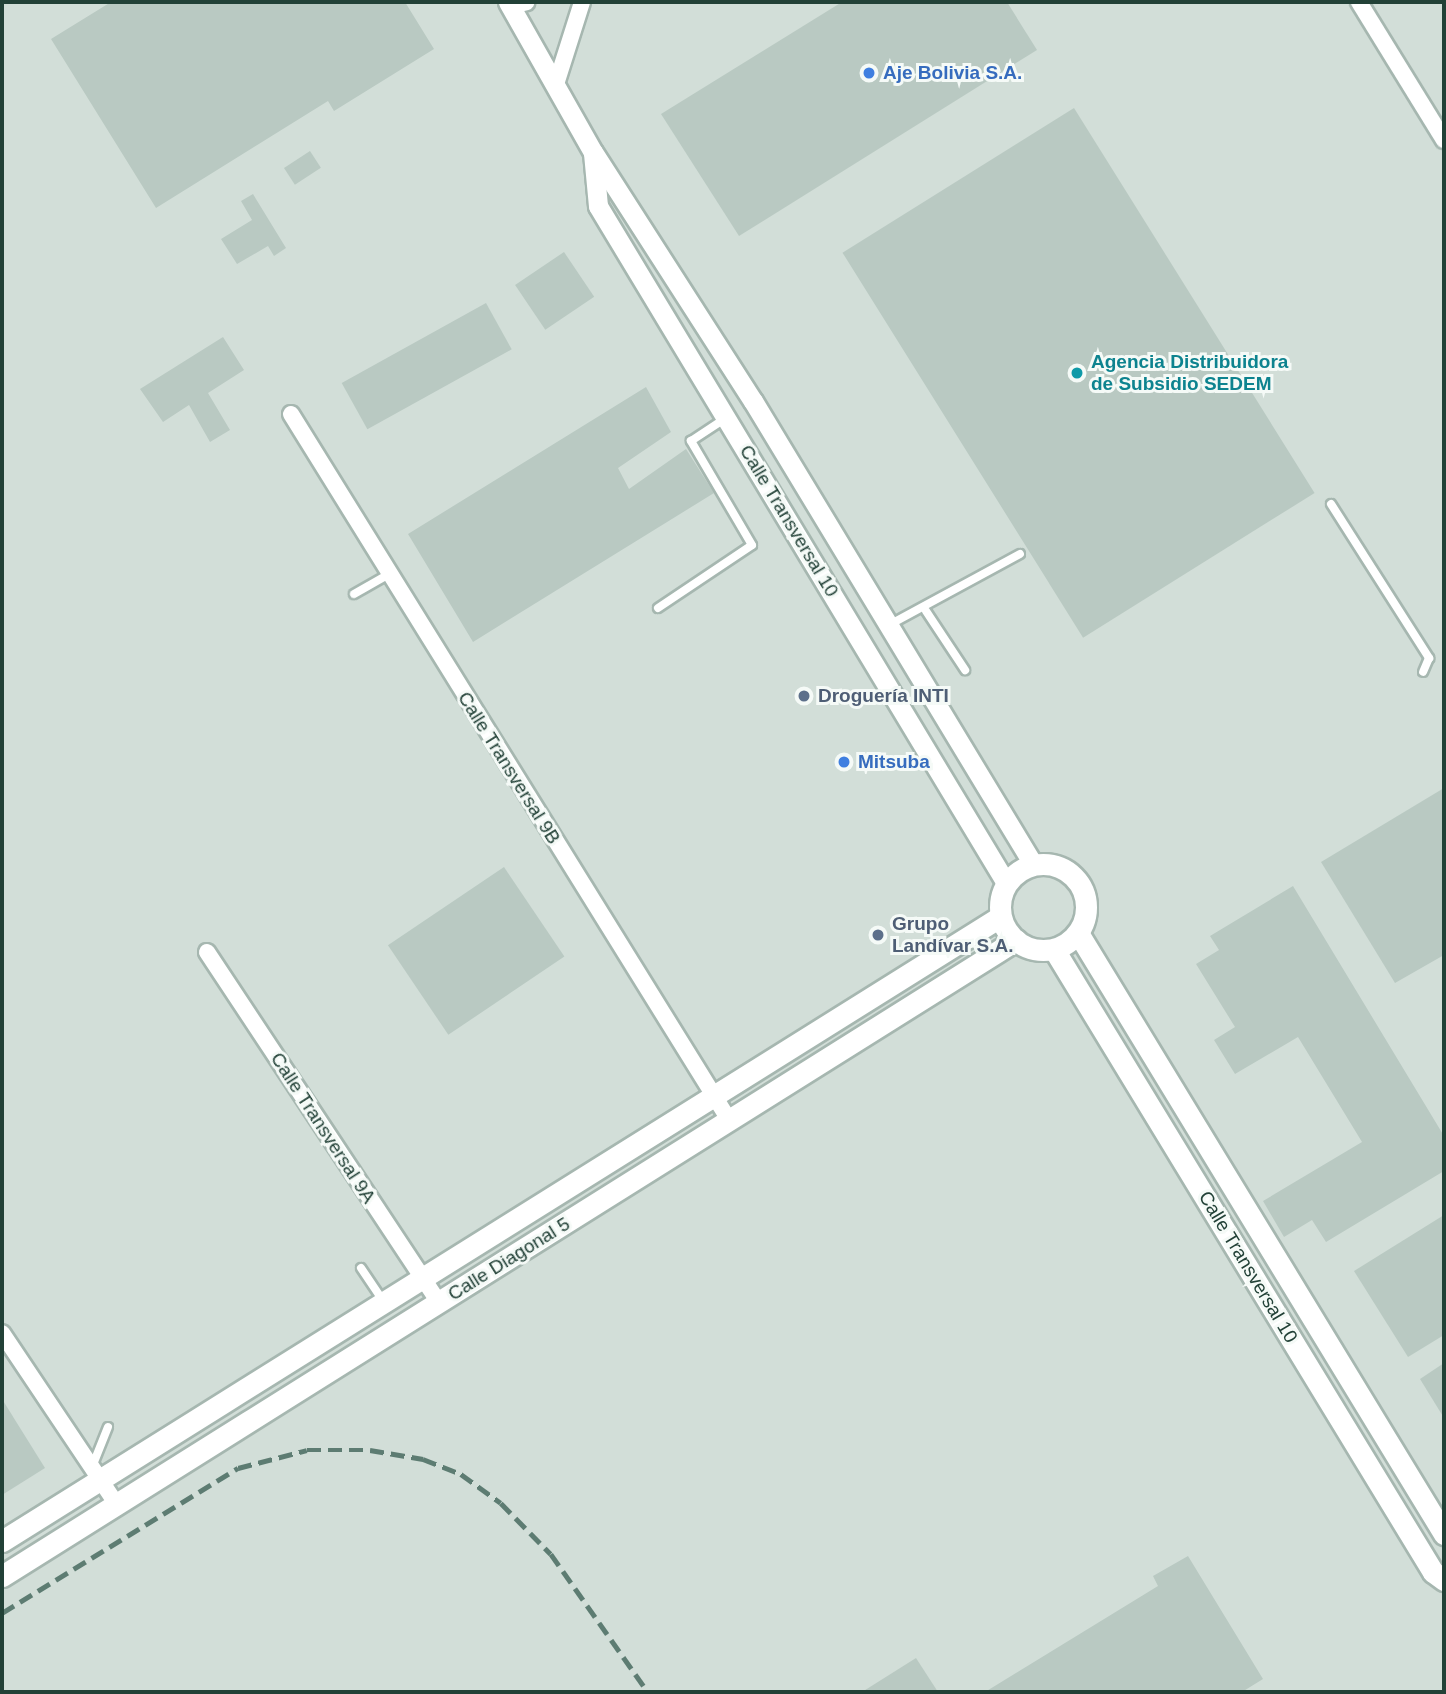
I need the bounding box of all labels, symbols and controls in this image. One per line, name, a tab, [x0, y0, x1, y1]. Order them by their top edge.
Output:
place label: Aje Bolivia S.A.	[883, 62, 1022, 84]
marker: Aje Bolivia S.A.	[861, 65, 877, 81]
place label: Agencia Distribuidora de Subsidio SEDEM	[1091, 351, 1288, 395]
marker: Agencia Distribuidora de Subsidio SEDEM	[1069, 365, 1085, 381]
street label: Calle Transversal 10	[735, 441, 843, 601]
place label: Droguería INTI	[818, 685, 949, 707]
street label: Calle Transversal 9B	[453, 687, 565, 849]
marker: Droguería INTI	[796, 688, 812, 704]
place label: Mitsuba	[858, 751, 930, 773]
marker: Mitsuba	[836, 754, 852, 770]
place label: Grupo Landívar S.A.	[892, 913, 1013, 957]
marker: Grupo Landívar S.A.	[870, 927, 886, 943]
street label: Calle Transversal 9A	[266, 1048, 380, 1208]
street label: Calle Transversal 10	[1194, 1187, 1302, 1347]
street label: Calle Diagonal 5	[444, 1212, 574, 1306]

